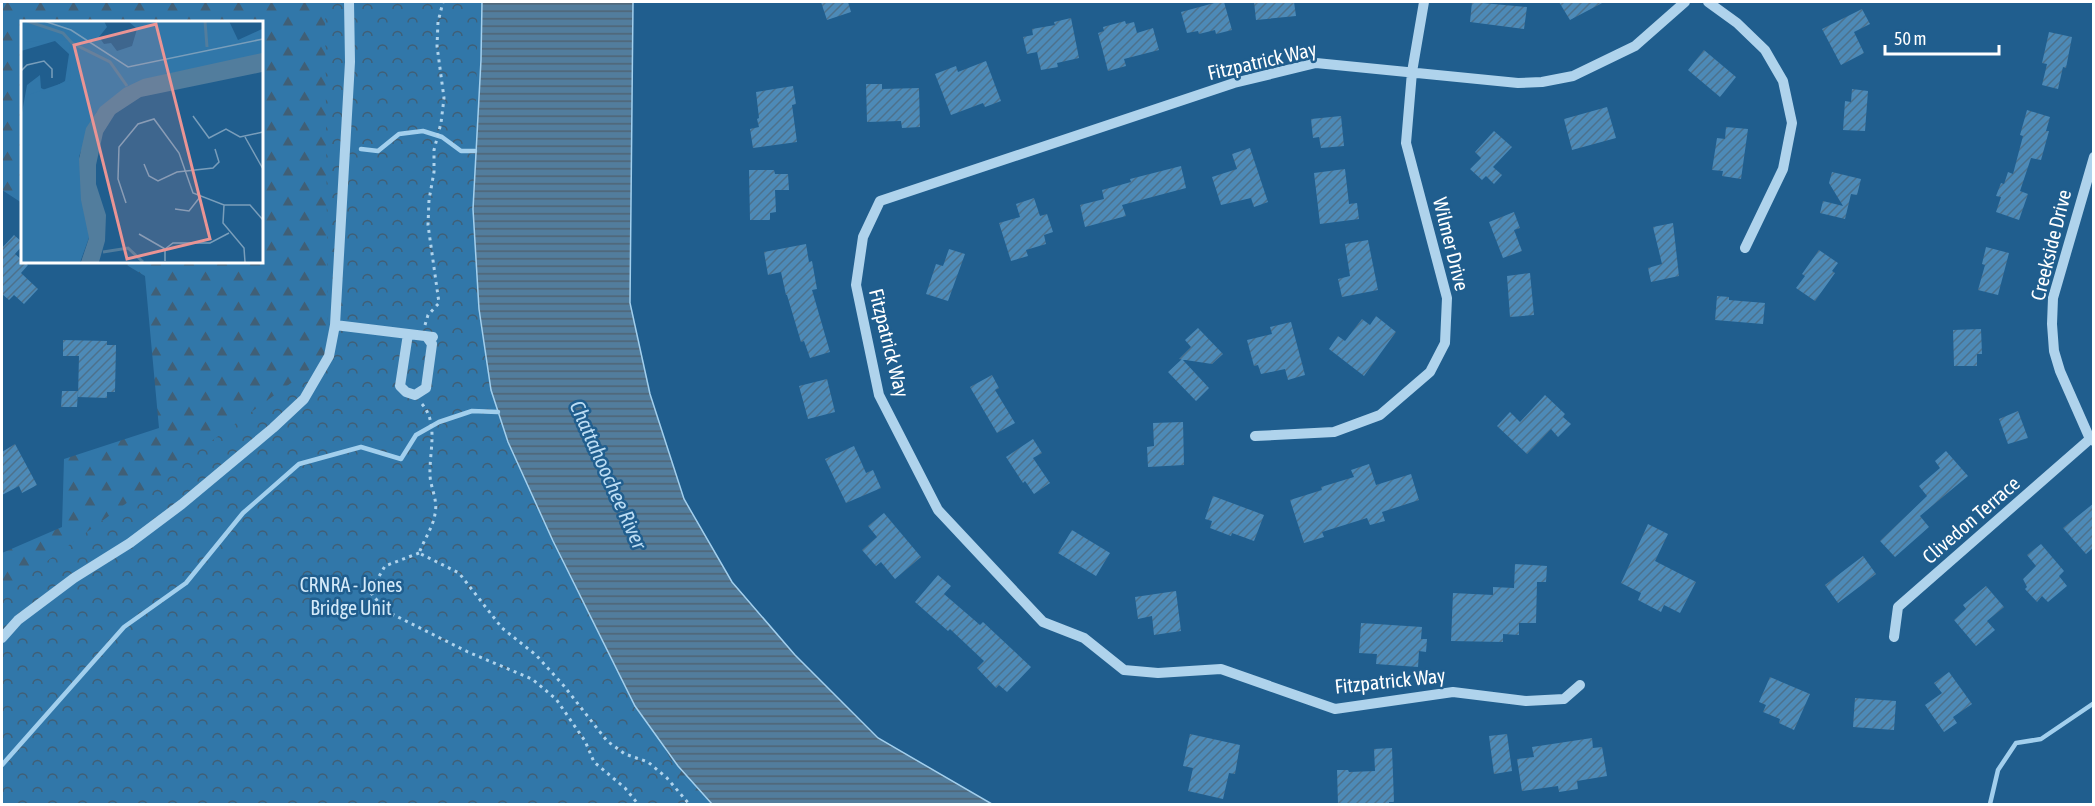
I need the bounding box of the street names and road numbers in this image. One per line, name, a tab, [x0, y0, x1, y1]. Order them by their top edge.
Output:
street label: Fitzpatrick Way	[1205, 37, 1319, 84]
street label: Creekside Drive	[2026, 187, 2075, 303]
street label: Wilmer Drive	[1429, 195, 1474, 293]
street label: Fitzpatrick Way	[865, 286, 914, 400]
street label: Clivedon Terrace	[1917, 471, 2024, 568]
street label: Fitzpatrick Way	[1334, 663, 1446, 698]

